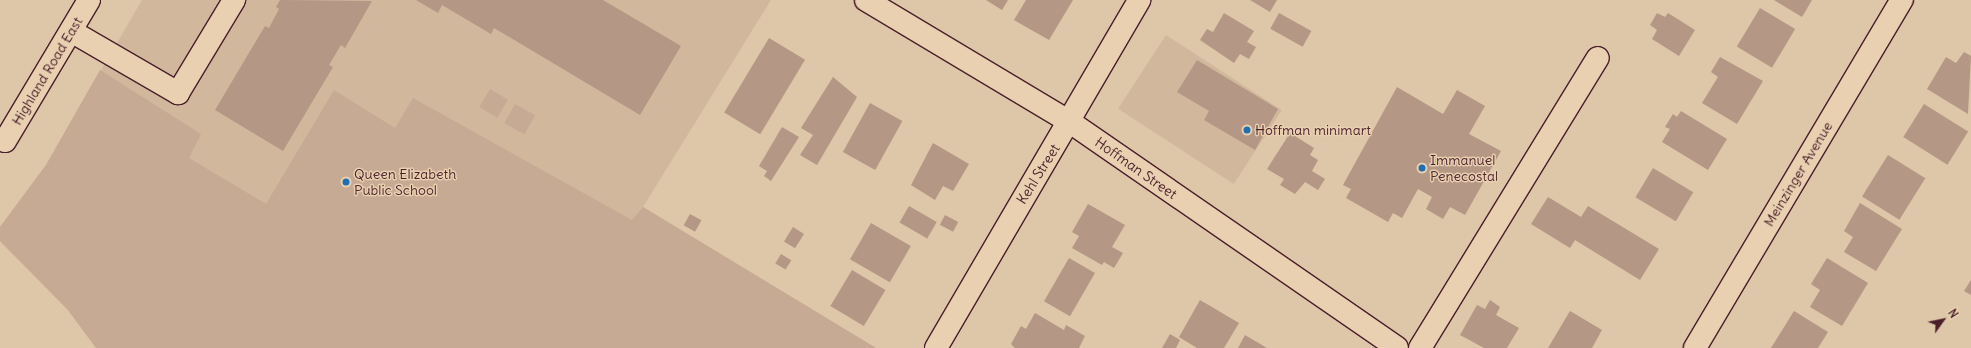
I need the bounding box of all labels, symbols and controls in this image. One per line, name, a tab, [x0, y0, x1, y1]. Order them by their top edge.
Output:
street label: Highland Road East	[8, 14, 86, 128]
street label: Meinzinger Avenue	[1760, 119, 1836, 229]
place label: Hoffman minimart	[1255, 122, 1371, 138]
marker: Hoffman minimart	[1242, 125, 1252, 135]
street label: Hoffman Street	[1092, 134, 1180, 202]
street label: Kehl Street	[1013, 141, 1063, 207]
place label: Immanuel Penecostal	[1430, 152, 1498, 184]
marker: Immanuel Penecostal	[1417, 163, 1427, 173]
place label: Queen Elizabeth Public School	[354, 166, 456, 198]
marker: Queen Elizabeth Public School	[341, 177, 351, 187]
north arrow	[1923, 300, 1963, 340]
text: N	[1945, 306, 1961, 320]

